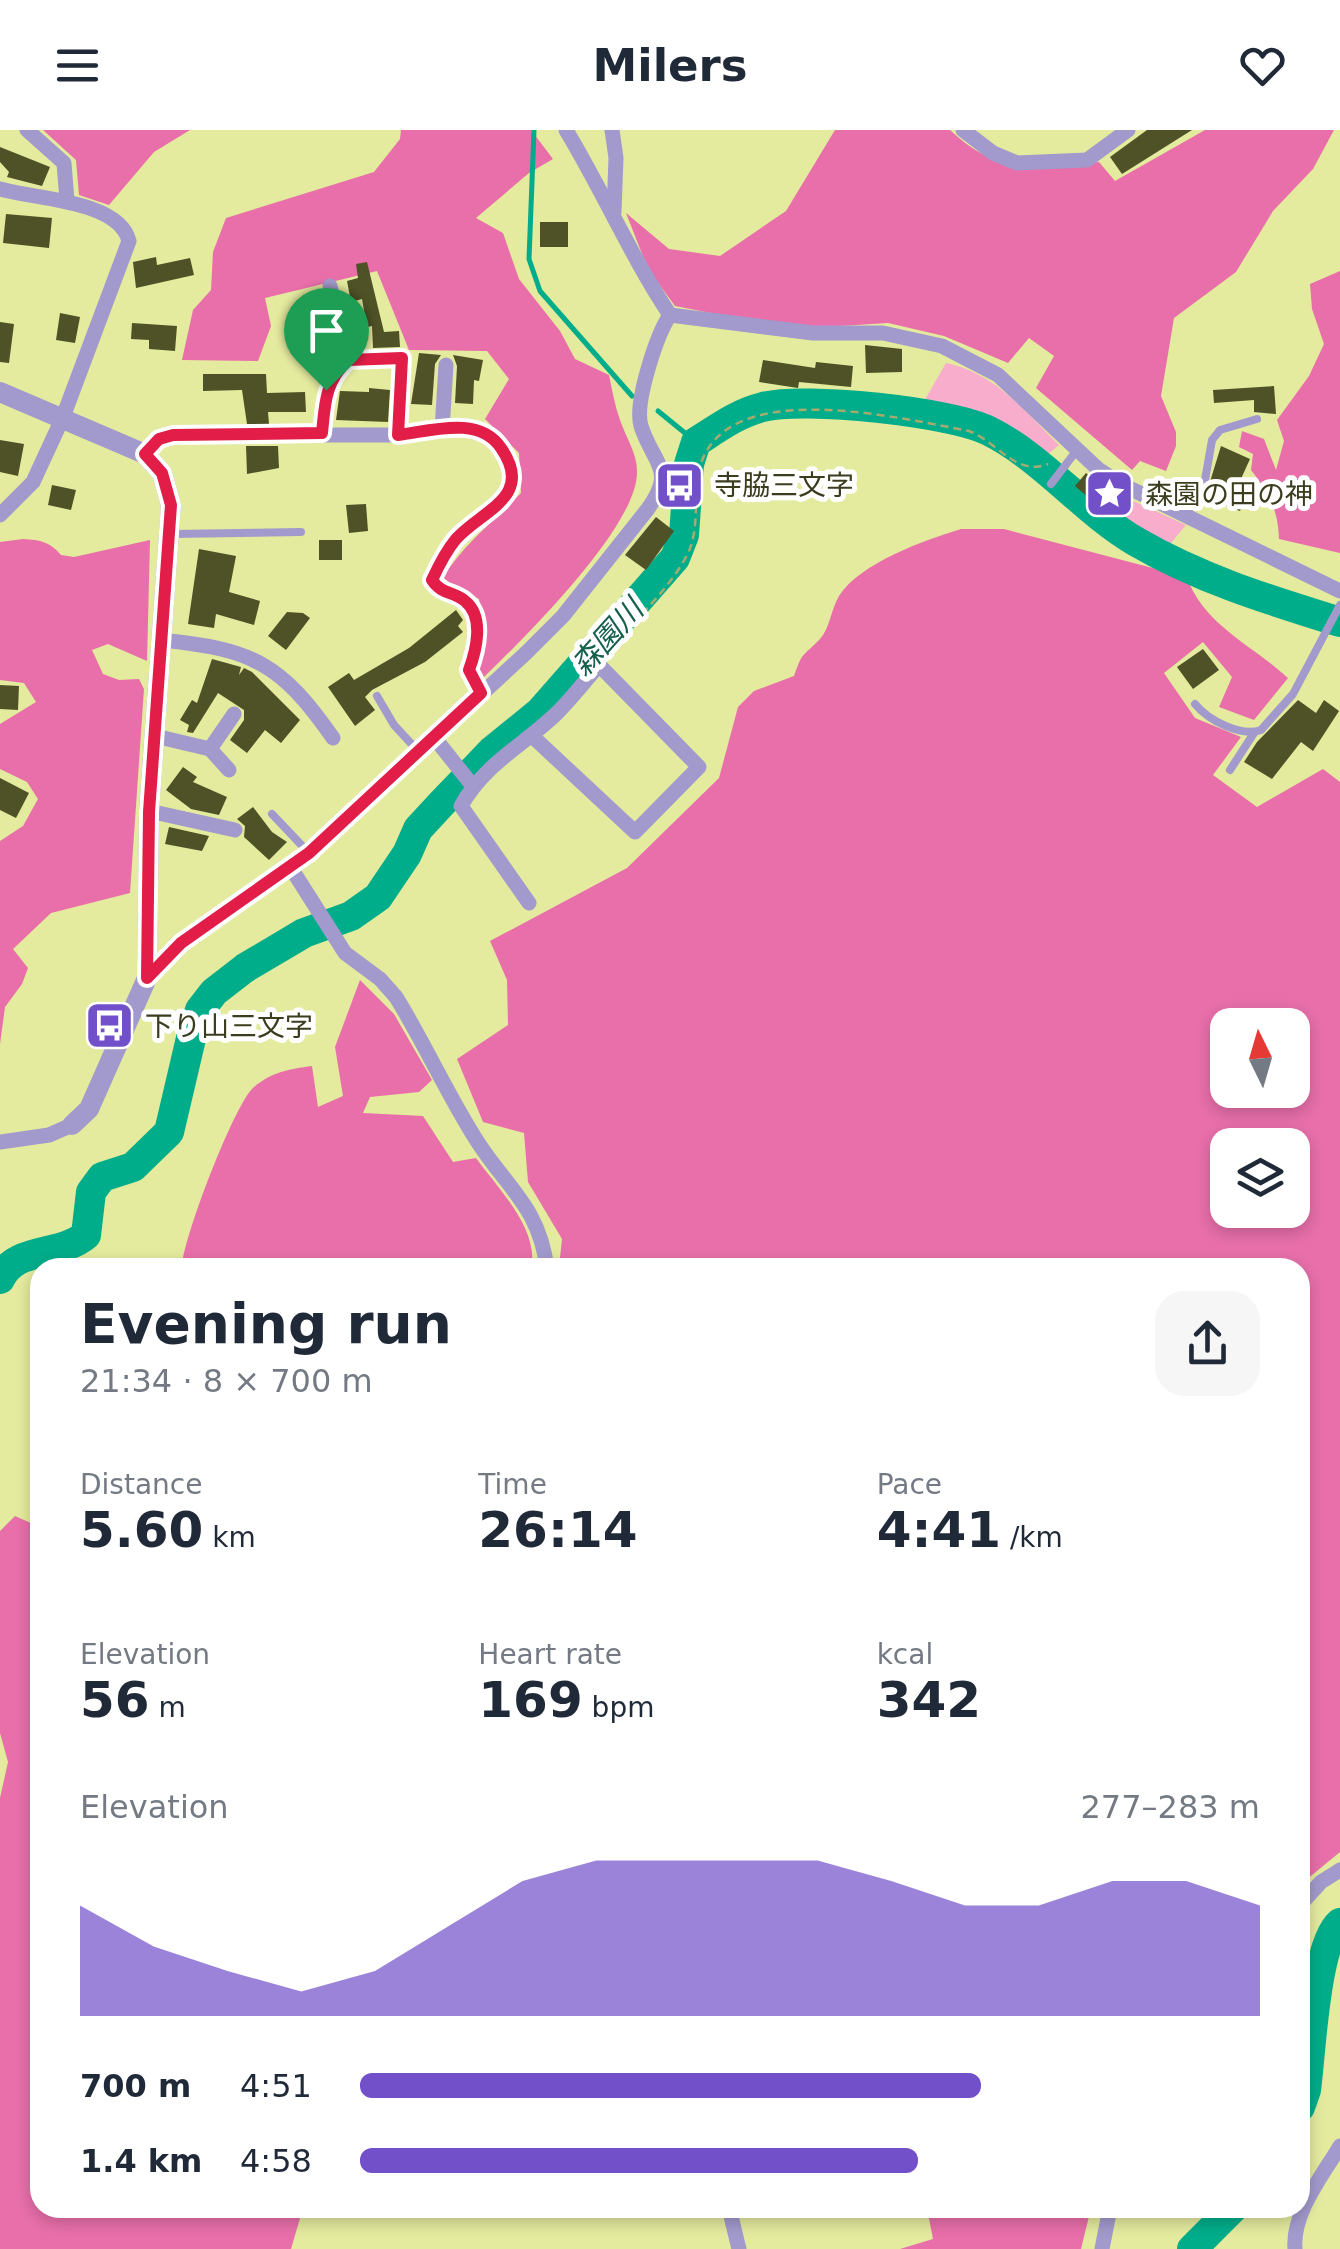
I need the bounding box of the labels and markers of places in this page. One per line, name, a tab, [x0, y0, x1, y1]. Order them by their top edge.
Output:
pin	[284, 288, 369, 391]
bus stop icon: 寺脇三文字	[653, 459, 705, 511]
place icon: 森園の田の神	[1084, 468, 1136, 520]
place label: 寺脇三文字	[714, 469, 854, 502]
place label: 森園の田の神	[1145, 478, 1313, 511]
bus stop icon: 下り山三文字	[84, 1000, 136, 1052]
place label: 下り山三文字	[145, 1010, 313, 1043]

